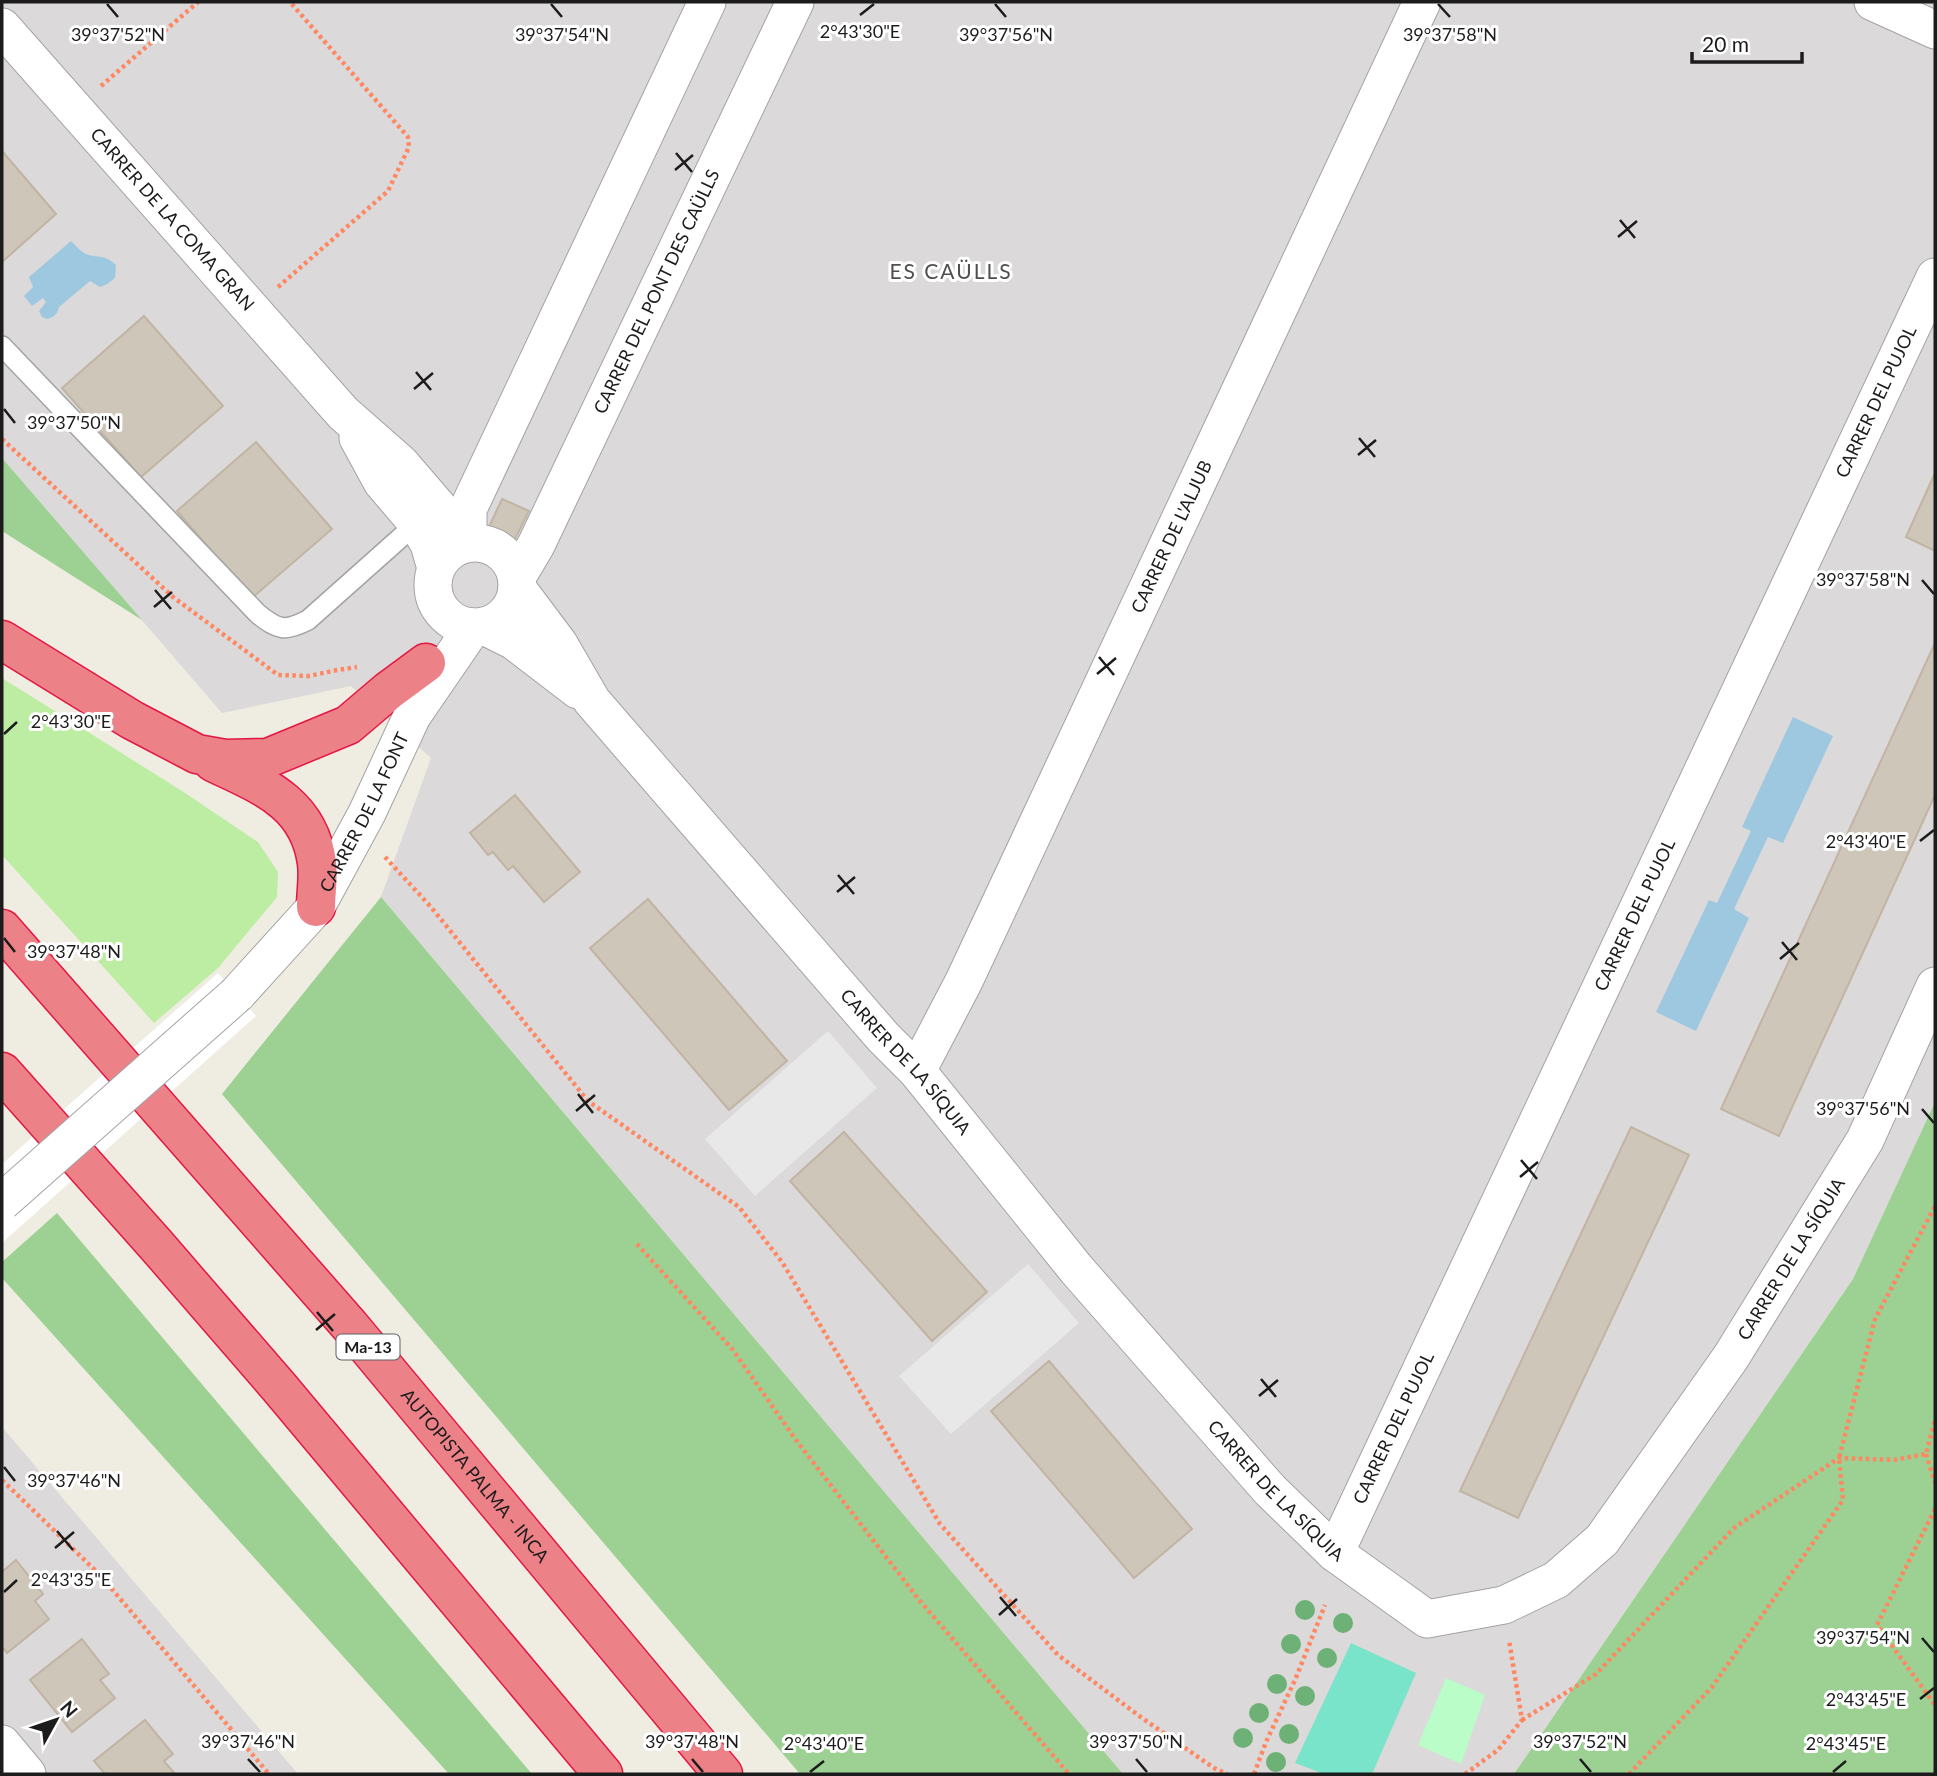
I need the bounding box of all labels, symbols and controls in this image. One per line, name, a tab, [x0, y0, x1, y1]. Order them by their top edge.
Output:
text: 2°43'30"E	[820, 20, 900, 42]
scale bar	[1692, 21, 1802, 65]
text: 39°37'52"N	[71, 23, 165, 45]
text: 39°37'54"N	[515, 23, 609, 45]
text: 39°37'56"N	[959, 23, 1053, 45]
text: 39°37'58"N	[1403, 23, 1497, 45]
text: 20 m	[1702, 31, 1749, 56]
street label: CARRER DE LA COMA GRAN	[86, 123, 260, 315]
street label: CARRER DEL PONT DES CAÜLLS	[588, 165, 724, 417]
district label: ES CAÜLLS	[889, 258, 1013, 283]
street label: CARRER DEL PUJOL	[1830, 322, 1920, 481]
text: 39°37'50"N	[27, 411, 121, 433]
street label: CARRER DE L'ALJUB	[1126, 457, 1216, 616]
text: 39°37'58"N	[1816, 568, 1910, 590]
text: 2°43'30"E	[31, 710, 111, 732]
street label: CARRER DE LA FONT	[314, 728, 413, 896]
text: 2°43'40"E	[1826, 830, 1906, 852]
street label: CARRER DEL PUJOL	[1589, 835, 1679, 994]
text: 39°37'48"N	[27, 940, 121, 962]
street label: CARRER DE LA SÍQUIA	[836, 984, 976, 1139]
text: 39°37'56"N	[1816, 1097, 1910, 1119]
street label: CARRER DE LA SÍQUIA	[1732, 1173, 1849, 1344]
road number: Ma-13	[336, 1334, 400, 1359]
street label: CARRER DEL PUJOL	[1348, 1348, 1438, 1507]
street label: AUTOPISTA PALMA - INCA	[397, 1384, 555, 1567]
street label: CARRER DE LA SÍQUIA	[1204, 1415, 1349, 1566]
text: 39°37'46"N	[27, 1469, 121, 1491]
text: 2°43'35"E	[31, 1568, 111, 1590]
text: 39°37'54"N	[1816, 1626, 1910, 1648]
north arrow	[21, 1685, 91, 1755]
text: 2°43'45"E	[1826, 1688, 1906, 1710]
text: N	[56, 1696, 83, 1722]
text: 39°37'46"N	[201, 1730, 295, 1752]
text: 39°37'48"N	[645, 1730, 739, 1752]
text: 39°37'50"N	[1089, 1730, 1183, 1752]
text: 39°37'52"N	[1533, 1730, 1627, 1752]
text: 2°43'40"E	[784, 1732, 864, 1754]
text: 2°43'45"E	[1806, 1732, 1886, 1754]

